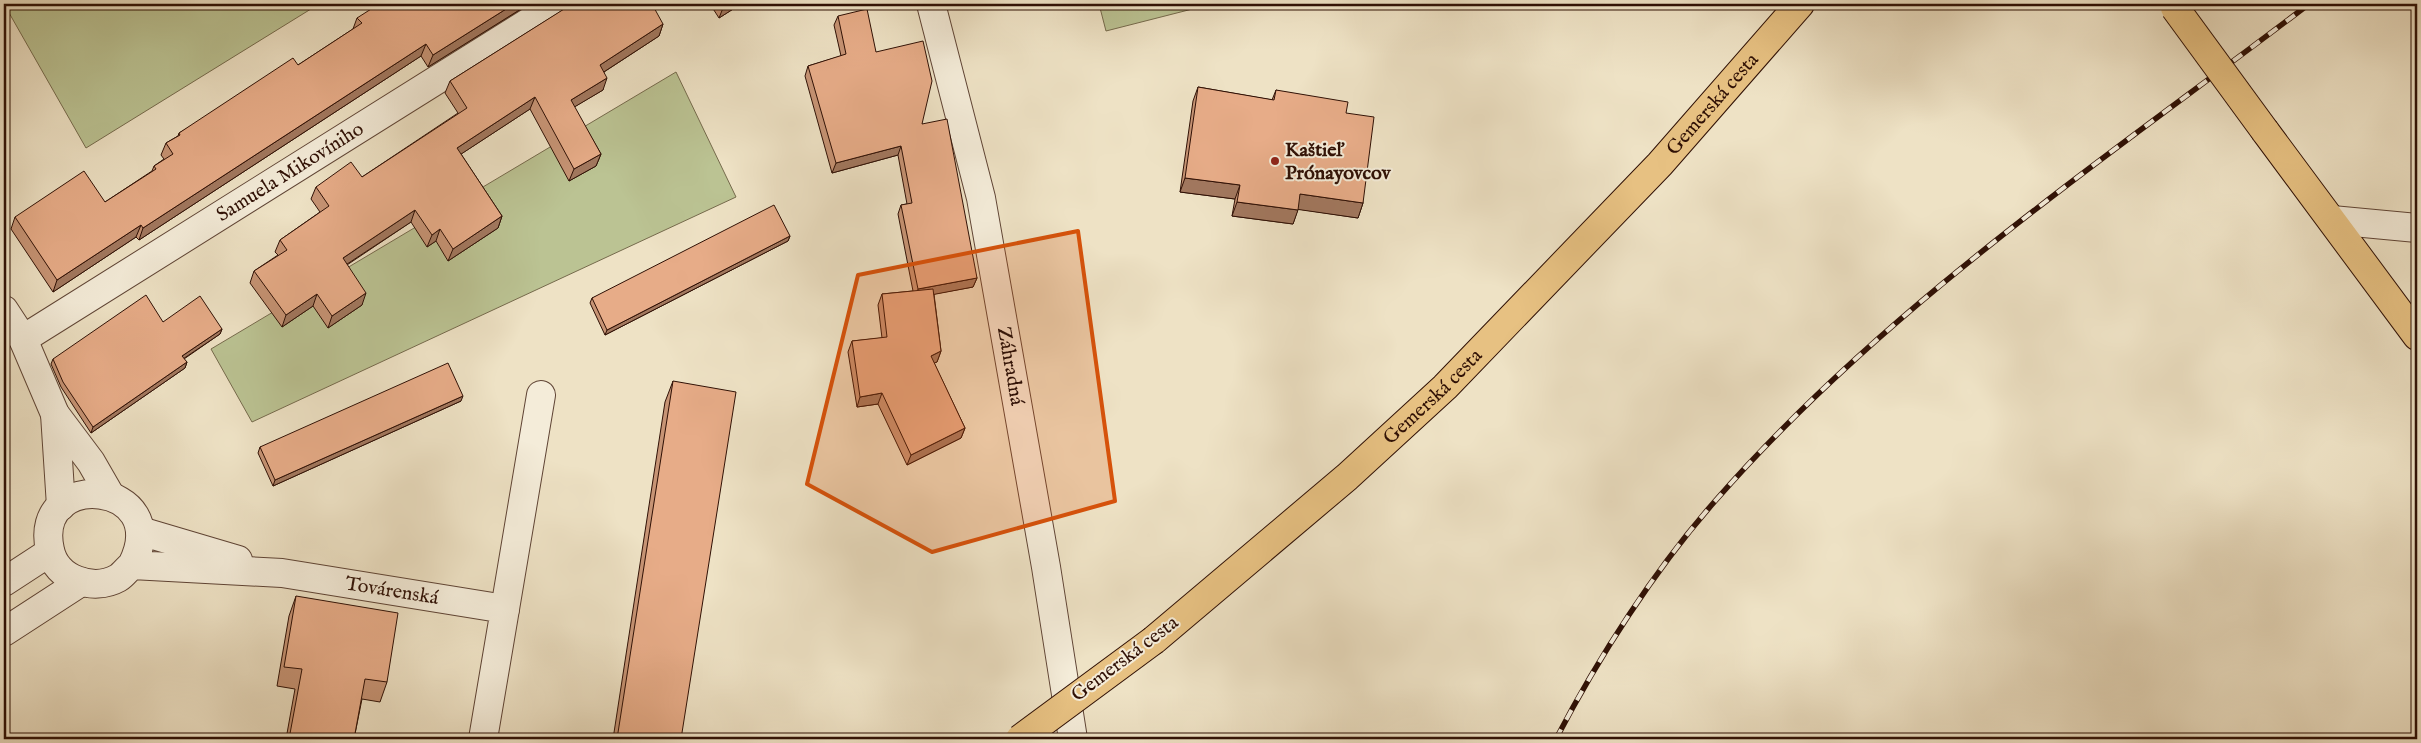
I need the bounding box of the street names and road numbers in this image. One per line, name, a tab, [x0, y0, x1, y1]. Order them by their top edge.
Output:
street label: Gemerská cesta	[1661, 47, 1764, 161]
street label: Samuela Mikovíniho	[212, 116, 369, 227]
street label: Záhradná	[991, 325, 1030, 408]
street label: Gemerská cesta	[1378, 343, 1488, 450]
street label: Továrenská	[343, 571, 441, 611]
street label: Gemerská cesta	[1066, 610, 1184, 708]

